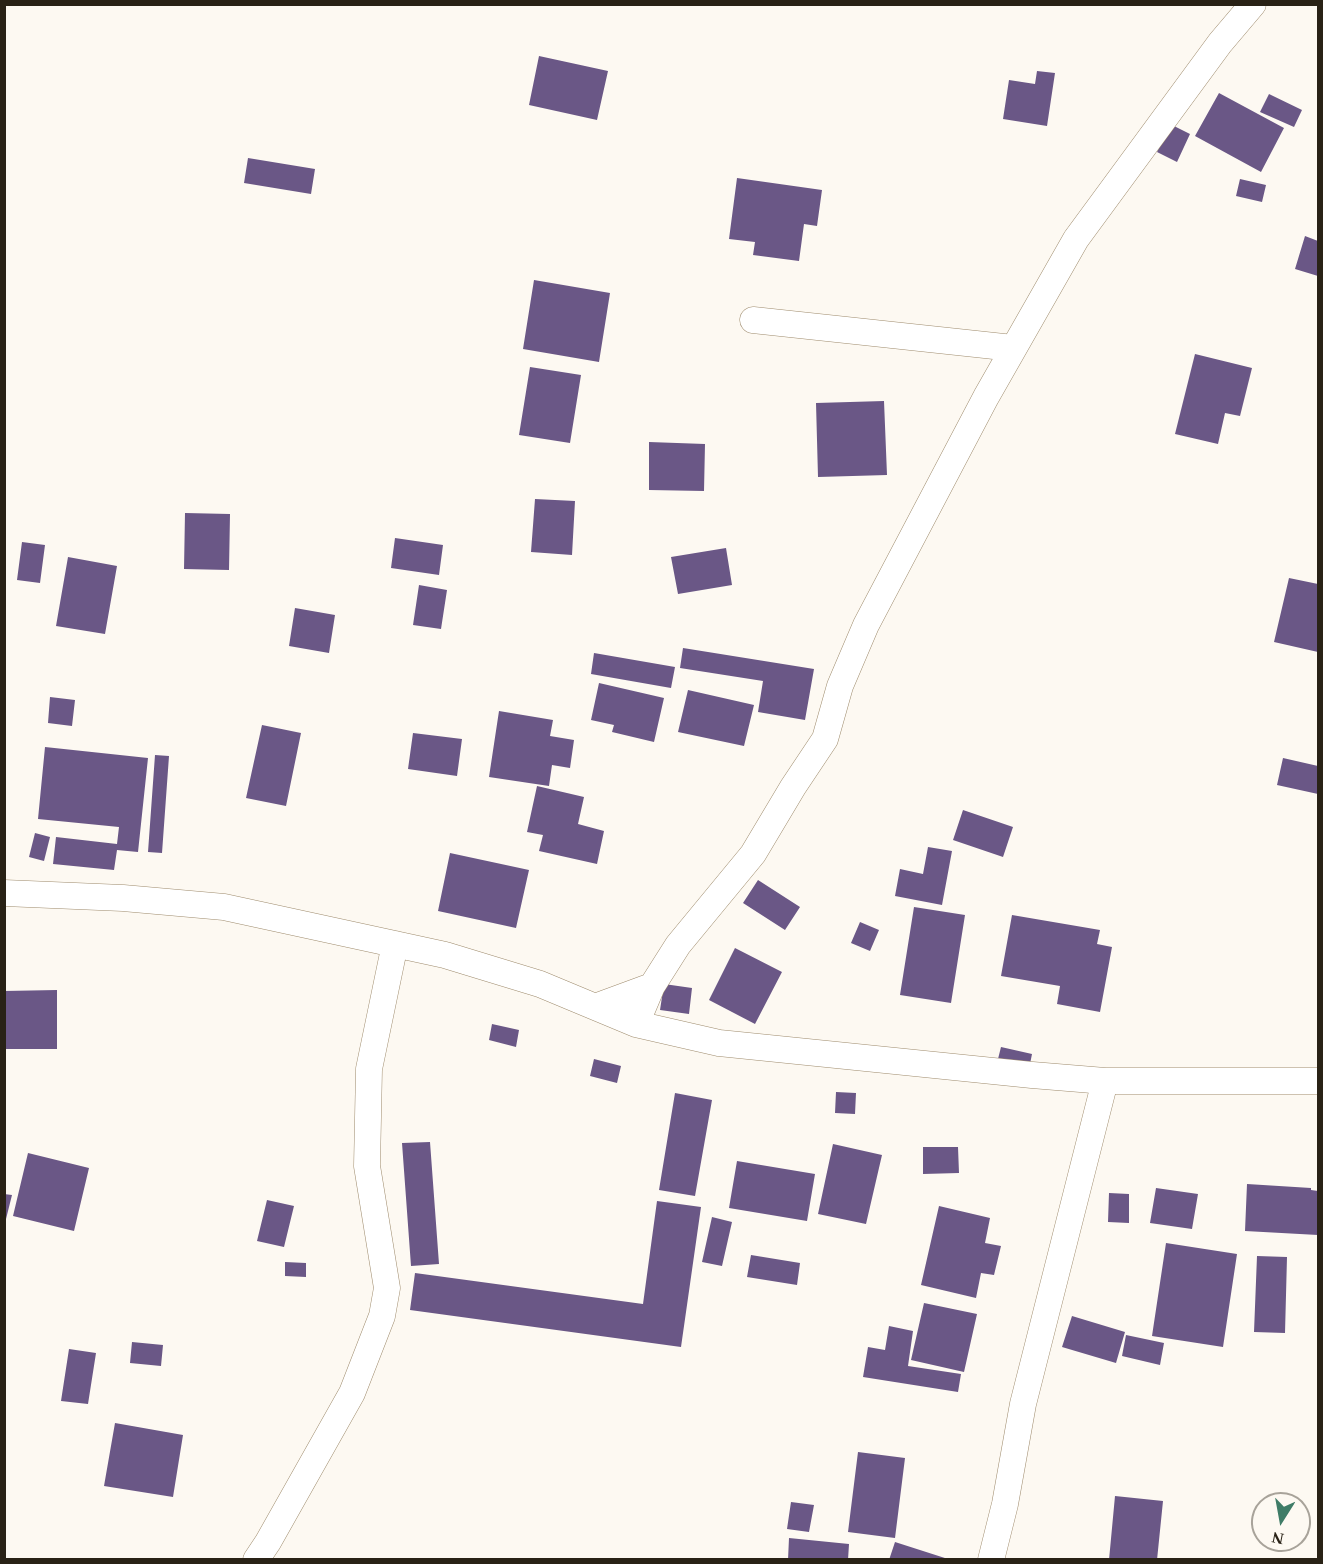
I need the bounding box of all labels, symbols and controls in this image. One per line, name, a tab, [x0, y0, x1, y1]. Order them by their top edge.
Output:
north arrow	[1251, 1492, 1311, 1552]
text: N	[1271, 1529, 1285, 1548]

